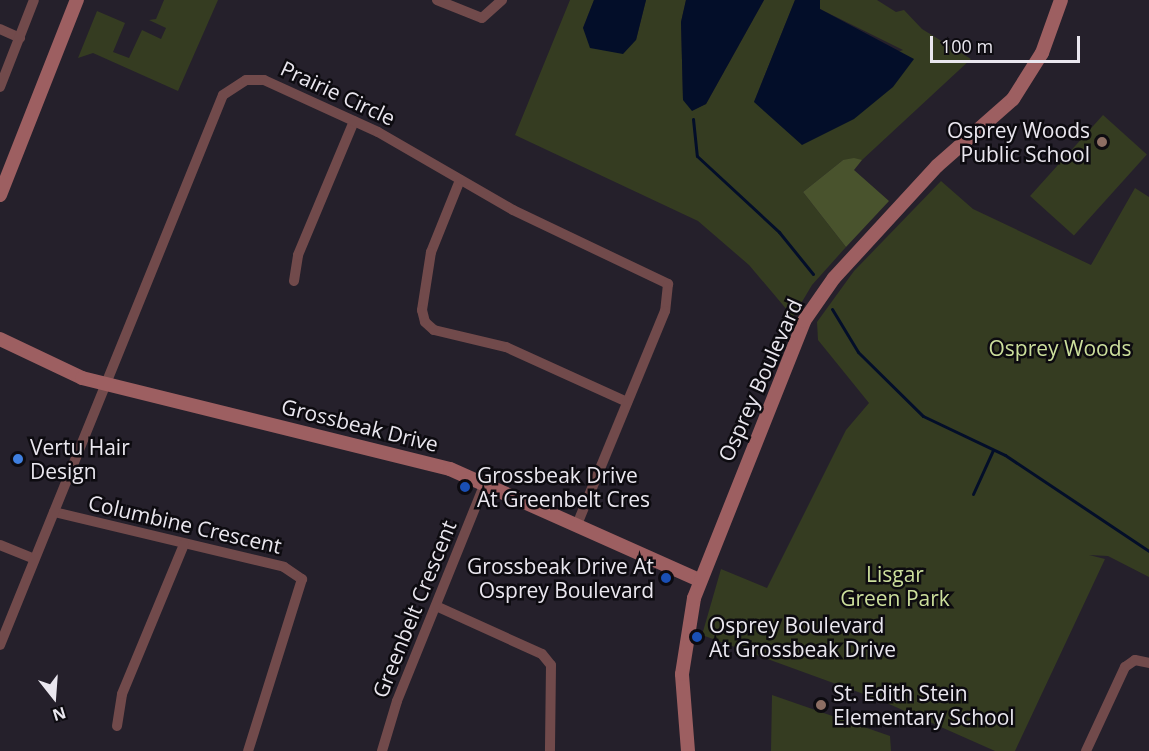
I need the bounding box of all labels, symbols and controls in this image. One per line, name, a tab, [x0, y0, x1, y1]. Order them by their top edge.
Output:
scale bar	[933, 24, 1083, 62]
text: 100 m	[941, 34, 993, 58]
street label: Prairie Circle	[277, 55, 399, 131]
place label: Osprey Woods Public School	[947, 117, 1090, 167]
marker: Osprey Woods Public School	[1095, 135, 1109, 149]
street label: Osprey Boulevard	[713, 295, 807, 465]
park label: Osprey Woods	[988, 335, 1132, 361]
street label: Grossbeak Drive	[279, 393, 441, 457]
place label: Vertu Hair Design	[30, 434, 130, 484]
marker: Vertu Hair Design	[11, 452, 25, 466]
place label: Grossbeak Drive At Greenbelt Cres	[477, 462, 650, 512]
marker: Grossbeak Drive At Greenbelt Cres	[458, 480, 472, 494]
street label: Columbine Crescent	[86, 489, 284, 559]
street label: Greenbelt Crescent	[367, 517, 461, 701]
place label: Grossbeak Drive At Osprey Boulevard	[467, 553, 654, 603]
park label: Lisgar Green Park	[840, 561, 950, 611]
marker: Grossbeak Drive At Osprey Boulevard	[659, 571, 673, 585]
place label: Osprey Boulevard At Grossbeak Drive	[709, 612, 896, 662]
marker: Osprey Boulevard At Grossbeak Drive	[690, 630, 704, 644]
north arrow	[24, 667, 84, 727]
place label: St. Edith Stein Elementary School	[833, 680, 1015, 730]
marker: St. Edith Stein Elementary School	[814, 698, 828, 712]
text: N	[50, 702, 69, 727]

